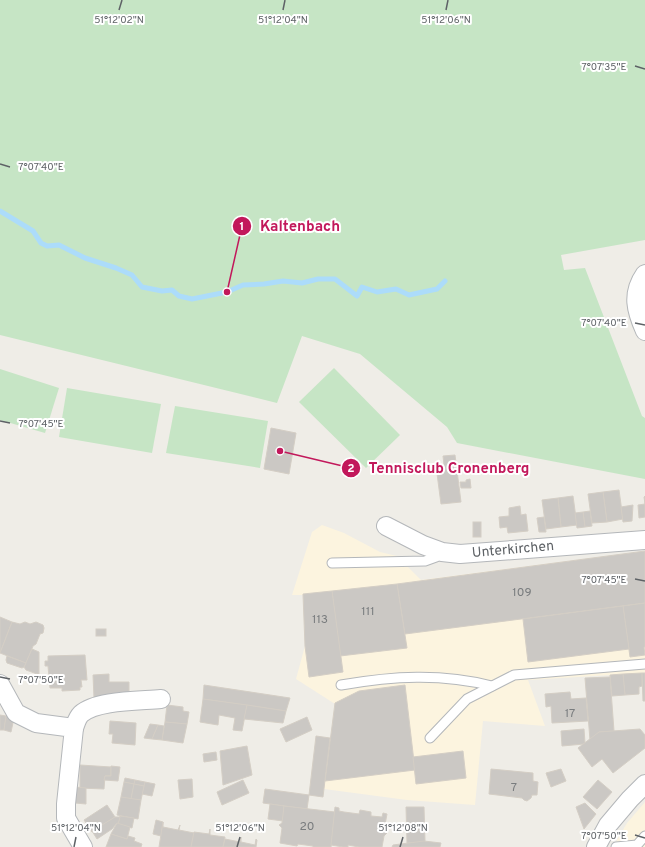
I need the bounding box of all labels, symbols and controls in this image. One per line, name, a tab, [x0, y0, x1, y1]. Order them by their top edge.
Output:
text: 51°12'02"N	[94, 14, 144, 27]
text: 51°12'04"N	[258, 14, 308, 27]
text: 51°12'06"N	[421, 14, 471, 27]
text: 7°07'35"E	[581, 61, 627, 74]
text: 7°07'40"E	[18, 161, 64, 174]
callout: Kaltenbach	[232, 212, 348, 239]
text: Kaltenbach	[260, 218, 340, 237]
text: 1	[240, 219, 244, 235]
text: 7°07'40"E	[581, 317, 627, 330]
text: 7°07'45"E	[18, 418, 64, 431]
callout: Tennisclub Cronenberg	[341, 454, 537, 481]
text: Tennisclub Cronenberg	[369, 460, 529, 479]
text: 2	[347, 461, 355, 477]
street label: Unterkirchen	[471, 538, 555, 562]
text: 7°07'45"E	[581, 574, 627, 587]
house number: 109	[512, 585, 532, 601]
house number: 111	[361, 604, 375, 620]
house number: 113	[312, 612, 328, 628]
text: 7°07'50"E	[18, 674, 64, 687]
house number: 17	[565, 706, 575, 722]
house number: 7	[511, 780, 517, 796]
house number: 20	[299, 819, 315, 835]
text: 51°12'04"N	[51, 822, 101, 835]
text: 51°12'06"N	[215, 822, 265, 835]
text: 51°12'08"N	[378, 822, 428, 835]
text: 7°07'50"E	[581, 830, 627, 843]

